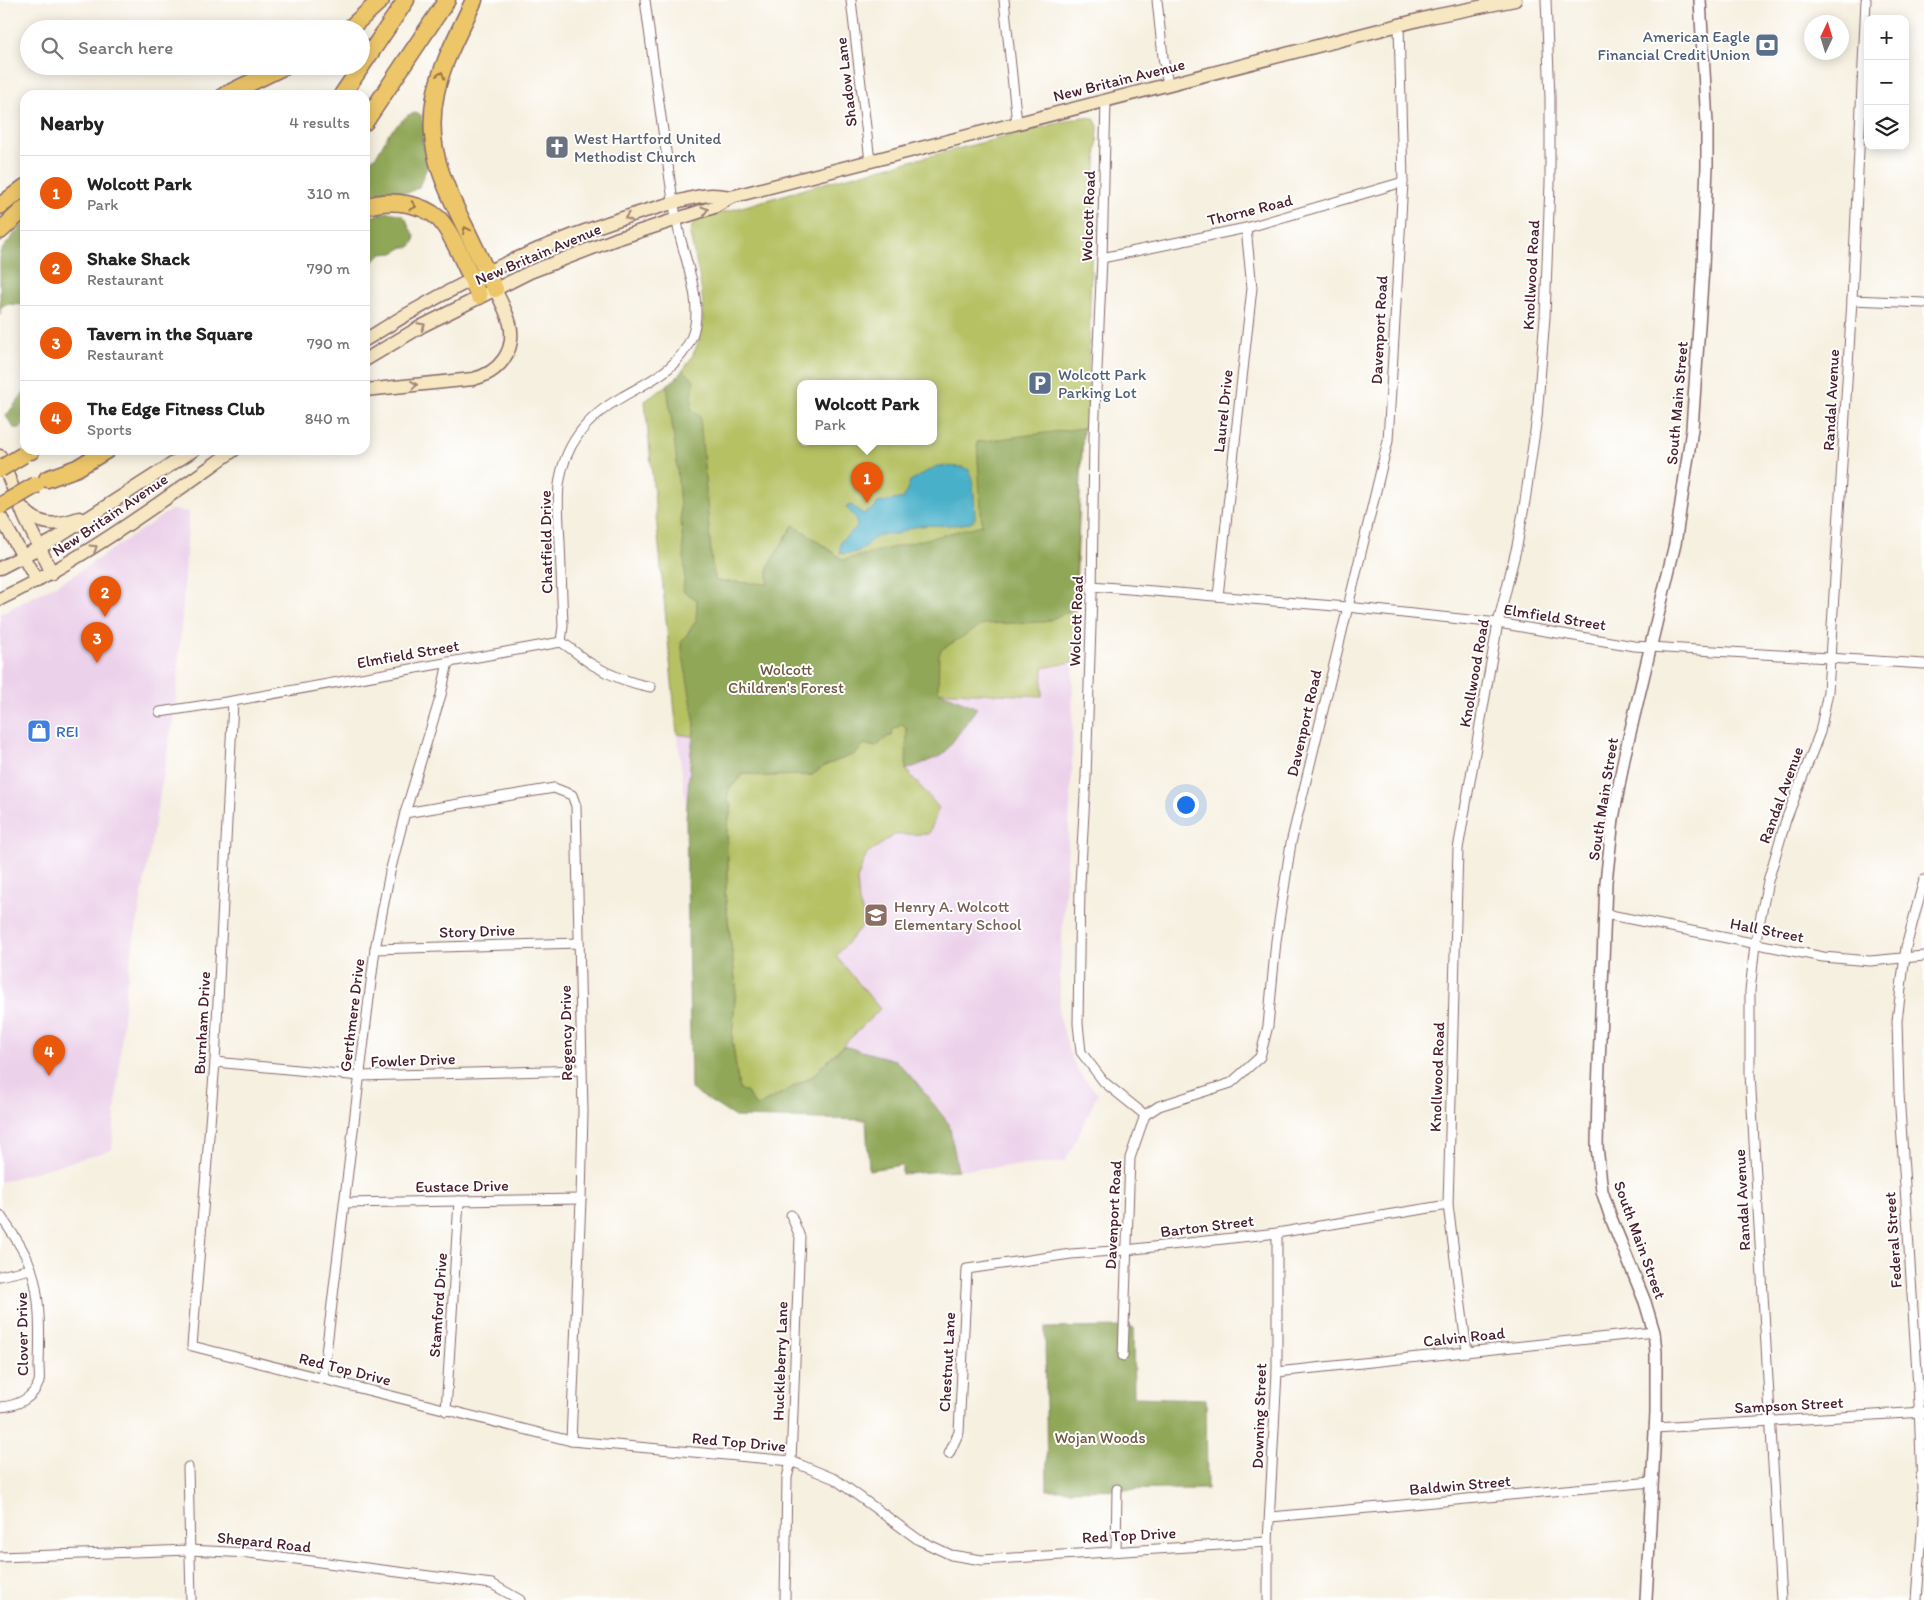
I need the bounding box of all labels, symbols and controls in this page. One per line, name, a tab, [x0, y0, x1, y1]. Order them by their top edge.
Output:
north arrow	[1804, 15, 1849, 60]
map controls	[1864, 15, 1909, 150]
button: +	[1864, 15, 1909, 60]
search box	[20, 20, 370, 75]
place label: American Eagle Financial Credit Union	[1597, 27, 1750, 64]
bank icon: American Eagle Financial Credit Union	[1754, 32, 1780, 58]
icon: search	[38, 34, 66, 62]
text: Search here	[78, 36, 173, 59]
street label: Shadow Lane	[831, 36, 861, 128]
street label: New Britain Avenue	[1051, 54, 1187, 106]
button: −	[1864, 60, 1909, 105]
one-way arrow	[436, 71, 446, 79]
button: layers	[1864, 105, 1909, 150]
text: Nearby	[40, 110, 104, 135]
text: 4 results	[289, 113, 350, 132]
place label: West Hartford United Methodist Church	[574, 129, 722, 166]
church icon: West Hartford United Methodist Church	[544, 134, 570, 160]
street label: Wolcott Road	[1077, 170, 1099, 262]
text: Wolcott Park	[87, 172, 192, 195]
text: 1	[52, 184, 60, 203]
text: 310 m	[307, 184, 350, 203]
street label: Thorne Road	[1205, 190, 1295, 230]
text: Park	[87, 195, 118, 214]
one-way arrow	[408, 200, 416, 210]
one-way arrow	[700, 206, 709, 216]
one-way arrow	[624, 211, 632, 221]
street label: New Britain Avenue	[472, 219, 604, 289]
street label: Knollwood Road	[1519, 219, 1543, 330]
one-way arrow	[462, 226, 472, 235]
text: Shake Shack	[87, 247, 190, 270]
text: 2	[52, 259, 60, 278]
text: 790 m	[307, 259, 350, 278]
text: Restaurant	[87, 270, 164, 289]
street label: Davenport Road	[1367, 275, 1391, 385]
text: Tavern in the Square	[87, 322, 253, 345]
one-way arrow	[416, 322, 425, 332]
text: 3	[52, 334, 60, 353]
text: 790 m	[307, 334, 350, 353]
street label: South Main Street	[1662, 340, 1692, 466]
text: Restaurant	[87, 345, 164, 364]
street label: Randal Avenue	[1819, 349, 1843, 451]
place label: Wolcott Park Parking Lot	[1058, 365, 1147, 402]
street label: Laurel Drive	[1209, 369, 1237, 453]
parking icon: Wolcott Park Parking Lot	[1027, 370, 1053, 396]
one-way arrow	[410, 380, 418, 391]
popup	[797, 380, 937, 445]
text: Wolcott Park	[815, 392, 919, 415]
text: The Edge Fitness Club	[87, 397, 265, 420]
text: 4	[51, 409, 61, 428]
text: 840 m	[305, 409, 350, 428]
text: Park	[815, 415, 846, 434]
text: Sports	[87, 420, 132, 439]
pin: 1	[851, 462, 883, 503]
street label: New Britain Avenue	[49, 469, 171, 561]
street label: Chatfield Drive	[536, 490, 556, 594]
one-way arrow	[88, 545, 97, 554]
street label: Wolcott Road	[1065, 575, 1087, 667]
pin: 2	[89, 576, 121, 617]
street label: Elmfield Street	[1502, 600, 1608, 634]
street label: Knollwood Road	[1455, 617, 1493, 729]
pin: 3	[81, 622, 113, 663]
street label: Elmfield Street	[355, 636, 461, 672]
park label: Wolcott Children's Forest	[728, 660, 844, 697]
street label: Davenport Road	[1282, 667, 1326, 778]
shop icon: REI	[26, 718, 52, 744]
place label: REI	[56, 722, 79, 741]
street label: South Main Street	[1584, 736, 1622, 862]
street label: Randal Avenue	[1755, 744, 1807, 846]
your location	[1173, 792, 1199, 818]
place label: Henry A. Wolcott Elementary School	[894, 897, 1022, 934]
school or university icon: Henry A. Wolcott Elementary School	[863, 902, 889, 928]
street label: Hall Street	[1729, 914, 1805, 946]
street label: Story Drive	[439, 920, 516, 942]
street label: Gerthmere Drive	[336, 957, 368, 1073]
street label: Burnham Drive	[190, 971, 214, 1075]
street label: Regency Drive	[556, 985, 576, 1081]
street label: Knollwood Road	[1426, 1021, 1448, 1132]
pin: 4	[33, 1035, 65, 1076]
street label: Fowler Drive	[370, 1049, 456, 1071]
street label: Randal Avenue	[1730, 1149, 1754, 1251]
street label: Davenport Road	[1101, 1160, 1125, 1270]
street label: Eustace Drive	[415, 1176, 509, 1196]
street label: South Main Street	[1610, 1178, 1670, 1302]
street label: Federal Street	[1880, 1191, 1906, 1289]
street label: Barton Street	[1159, 1211, 1255, 1241]
street label: Stamford Drive	[425, 1252, 451, 1358]
street label: Clover Drive	[12, 1292, 32, 1376]
street label: Huckleberry Lane	[768, 1301, 792, 1421]
street label: Chestnut Lane	[935, 1312, 959, 1412]
street label: Calvin Road	[1422, 1323, 1506, 1351]
street label: Red Top Drive	[297, 1348, 393, 1390]
street label: Downing Street	[1248, 1363, 1270, 1469]
street label: Sampson Street	[1734, 1393, 1844, 1417]
street label: Red Top Drive	[691, 1428, 787, 1456]
park label: Wojan Woods	[1054, 1428, 1146, 1447]
street label: Baldwin Street	[1408, 1471, 1512, 1499]
street label: Red Top Drive	[1081, 1523, 1177, 1547]
street label: Shepard Road	[216, 1528, 312, 1556]

